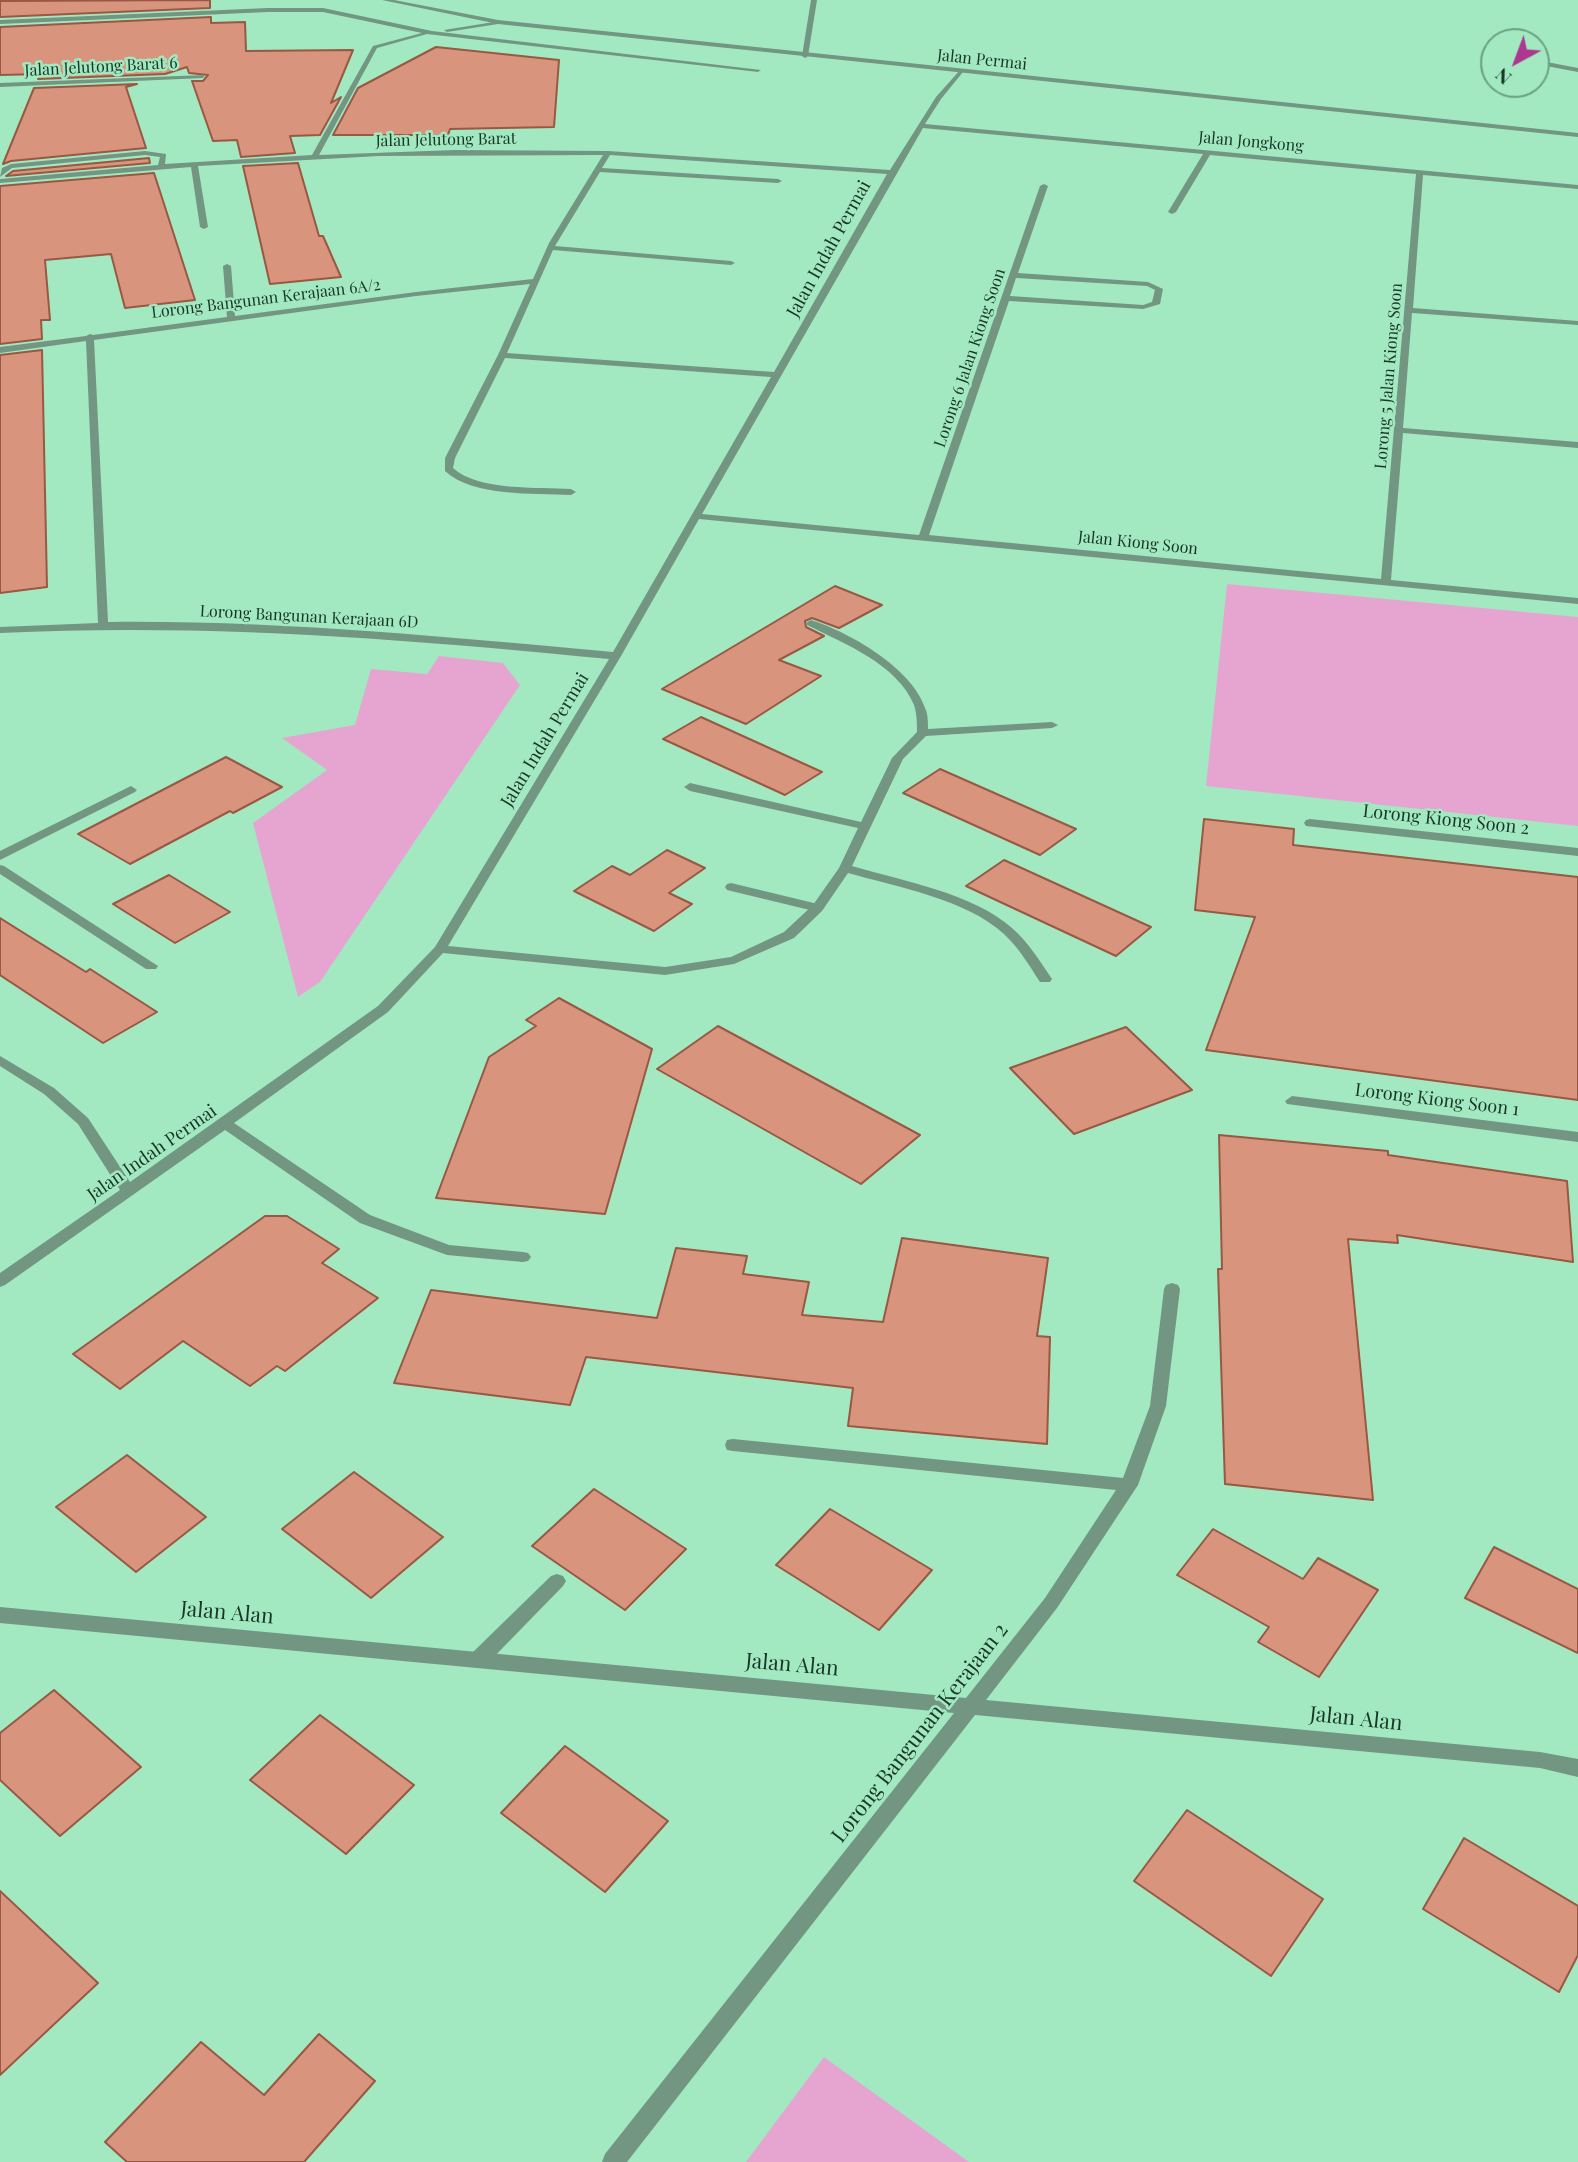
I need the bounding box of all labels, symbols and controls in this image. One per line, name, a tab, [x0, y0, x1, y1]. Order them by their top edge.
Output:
north arrow	[1480, 28, 1550, 98]
street label: Jalan Permai	[936, 46, 1028, 74]
street label: Jalan Jelutong Barat 6	[24, 53, 178, 81]
text: N	[1489, 63, 1516, 92]
street label: Jalan Jongkong	[1198, 128, 1304, 156]
street label: Jalan Jelutong Barat	[375, 129, 517, 151]
street label: Jalan Indah Permai	[783, 177, 875, 321]
street label: Lorong 6 Jalan Kiong Soon	[930, 266, 1010, 450]
street label: Lorong Bangunan Kerajaan 6A/2	[150, 275, 382, 323]
street label: Lorong 5 Jalan Kiong Soon	[1371, 282, 1407, 470]
street label: Jalan Kiong Soon	[1077, 527, 1199, 559]
street label: Lorong Bangunan Kerajaan 6D	[199, 602, 419, 632]
street label: Jalan Indah Permai	[496, 669, 594, 811]
street label: Lorong Kiong Soon 2	[1362, 801, 1530, 839]
street label: Lorong Kiong Soon 1	[1354, 1079, 1520, 1121]
street label: Jalan Indah Permai	[83, 1100, 221, 1206]
street label: Jalan Alan	[179, 1596, 275, 1630]
street label: Lorong Bangunan Kerajaan 2	[827, 1618, 1013, 1848]
street label: Jalan Alan	[744, 1648, 840, 1682]
street label: Jalan Alan	[1308, 1702, 1404, 1736]

